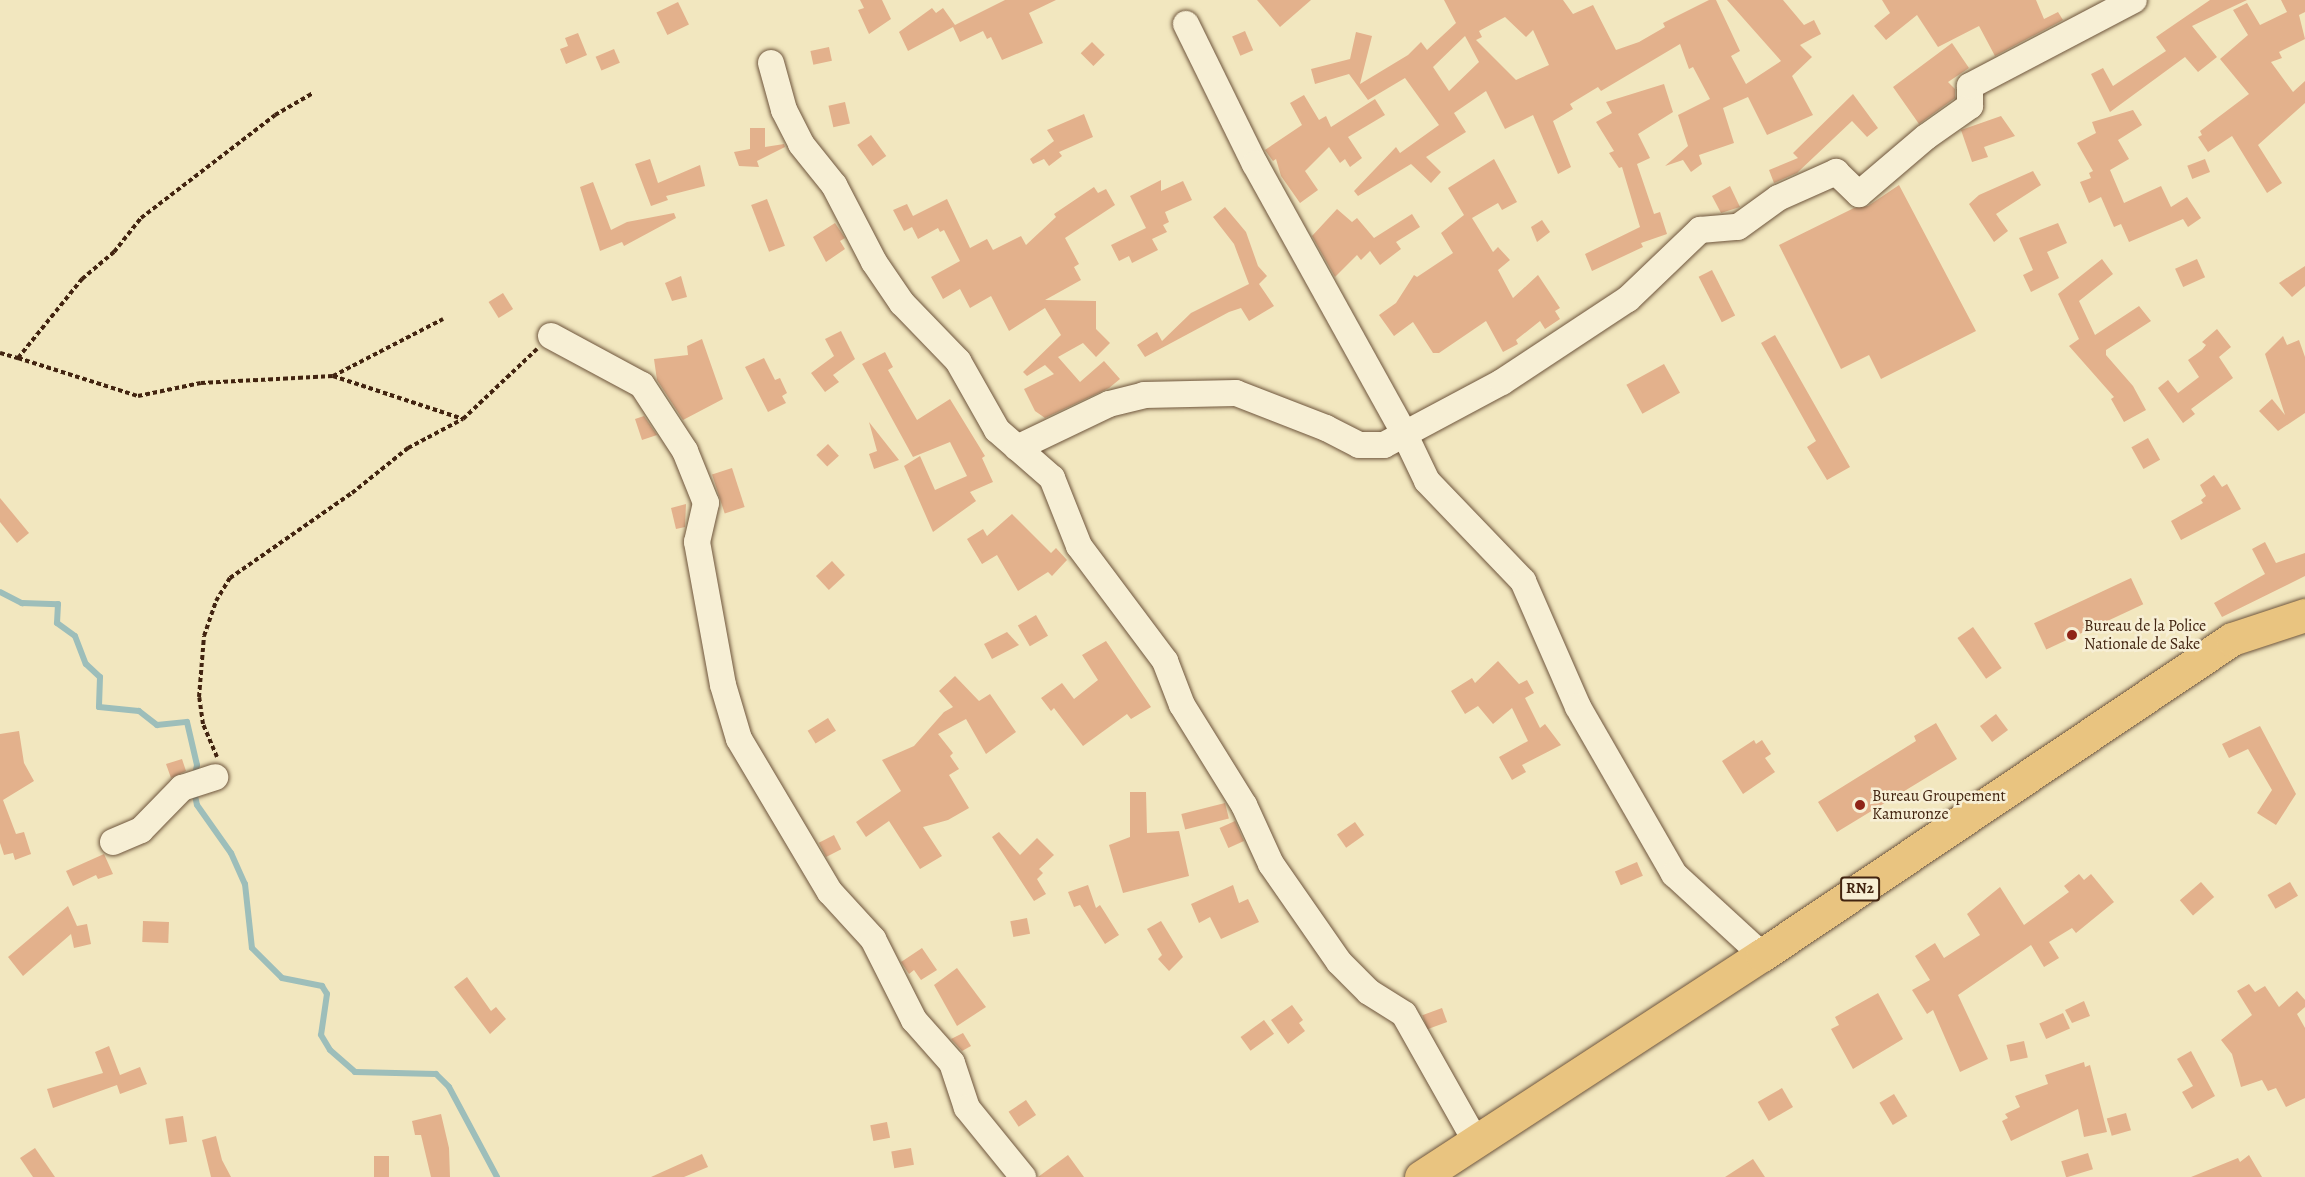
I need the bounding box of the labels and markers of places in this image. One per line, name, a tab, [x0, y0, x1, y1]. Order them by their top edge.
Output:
place label: Bureau de la Police Nationale de Sake	[2084, 616, 2206, 654]
marker: Bureau de la Police Nationale de Sake	[2065, 628, 2079, 642]
place label: Bureau Groupement Kamuronze	[1872, 786, 2006, 824]
marker: Bureau Groupement Kamuronze	[1853, 798, 1867, 812]

